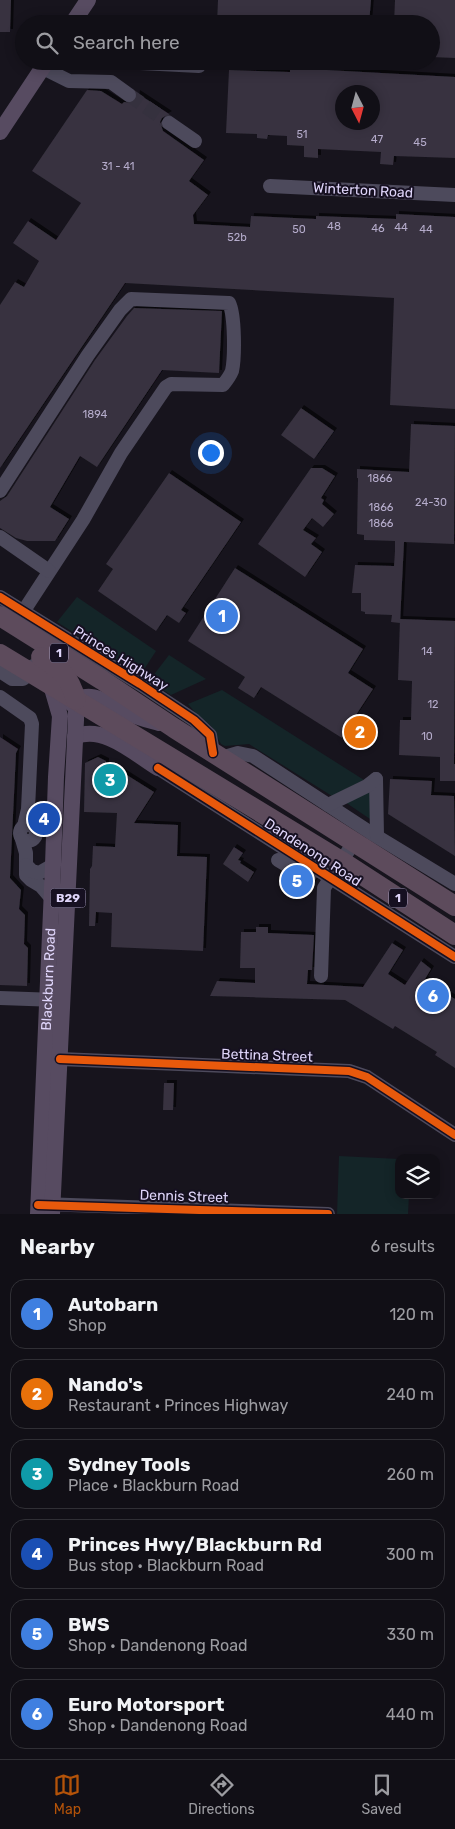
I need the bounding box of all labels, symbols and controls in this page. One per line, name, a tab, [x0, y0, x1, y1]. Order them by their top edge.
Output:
search box	[15, 15, 440, 70]
icon: search	[33, 29, 61, 57]
text: Search here	[73, 31, 180, 54]
north arrow	[335, 85, 380, 130]
house number: 51	[296, 128, 308, 141]
house number: 47	[371, 133, 383, 146]
house number: 45	[413, 136, 427, 149]
house number: 31 - 41	[101, 160, 135, 173]
street label: Winterton Road	[312, 179, 413, 202]
house number: 48	[327, 220, 341, 233]
house number: 44	[394, 221, 408, 234]
house number: 46	[371, 222, 385, 235]
house number: 50	[292, 223, 306, 236]
house number: 44	[419, 223, 433, 236]
house number: 52b	[227, 231, 247, 244]
house number: 1894	[83, 408, 108, 421]
your location	[198, 440, 224, 466]
house number: 1866	[368, 472, 393, 485]
house number: 24-30	[415, 496, 447, 509]
house number: 1866	[369, 501, 394, 514]
house number: 1866	[369, 517, 394, 530]
pin: 1	[206, 597, 238, 635]
street label: Princes Highway	[70, 622, 172, 695]
road number: 1	[50, 644, 68, 662]
house number: 14	[421, 645, 433, 658]
house number: 12	[427, 698, 439, 711]
pin: 2	[344, 713, 376, 751]
house number: 10	[421, 730, 433, 743]
pin: 3	[94, 761, 126, 799]
pin: 4	[28, 800, 60, 838]
street label: Dandenong Road	[261, 815, 364, 890]
pin: 5	[281, 862, 313, 900]
road number: B29	[50, 888, 86, 908]
road number: 1	[389, 888, 407, 908]
street label: Blackburn Road	[38, 928, 59, 1031]
pin: 6	[417, 977, 449, 1015]
street label: Bettina Street	[221, 1045, 314, 1066]
map controls	[395, 1154, 440, 1199]
button: layers	[395, 1154, 440, 1199]
street label: Dennis Street	[139, 1186, 229, 1207]
text: Nearby	[20, 1234, 95, 1259]
text: 6 results	[370, 1237, 435, 1256]
text: Autobarn	[68, 1293, 158, 1316]
text: 1	[33, 1305, 41, 1324]
text: 120 m	[389, 1305, 434, 1324]
text: Shop	[68, 1316, 106, 1335]
text: Nando's	[68, 1373, 143, 1396]
text: 2	[32, 1385, 42, 1404]
text: 240 m	[387, 1385, 434, 1404]
text: Restaurant · Princes Highway	[68, 1396, 288, 1415]
text: Sydney Tools	[68, 1453, 191, 1476]
text: 3	[32, 1465, 42, 1484]
text: 260 m	[387, 1465, 434, 1484]
text: Place · Blackburn Road	[68, 1476, 239, 1495]
text: Princes Hwy/Blackburn Rd	[68, 1533, 322, 1556]
text: 4	[32, 1545, 42, 1564]
text: 300 m	[386, 1545, 434, 1564]
text: Bus stop · Blackburn Road	[68, 1556, 264, 1575]
text: BWS	[68, 1613, 110, 1636]
text: 5	[32, 1625, 42, 1644]
text: 330 m	[386, 1625, 434, 1644]
text: Shop · Dandenong Road	[68, 1636, 248, 1655]
text: Euro Motorsport	[68, 1693, 224, 1716]
text: 6	[32, 1705, 42, 1724]
text: 440 m	[386, 1705, 434, 1724]
text: Shop · Dandenong Road	[68, 1716, 248, 1735]
tab: Map	[53, 1771, 81, 1818]
tab: Directions	[188, 1771, 255, 1818]
tab: Saved	[362, 1771, 402, 1818]

